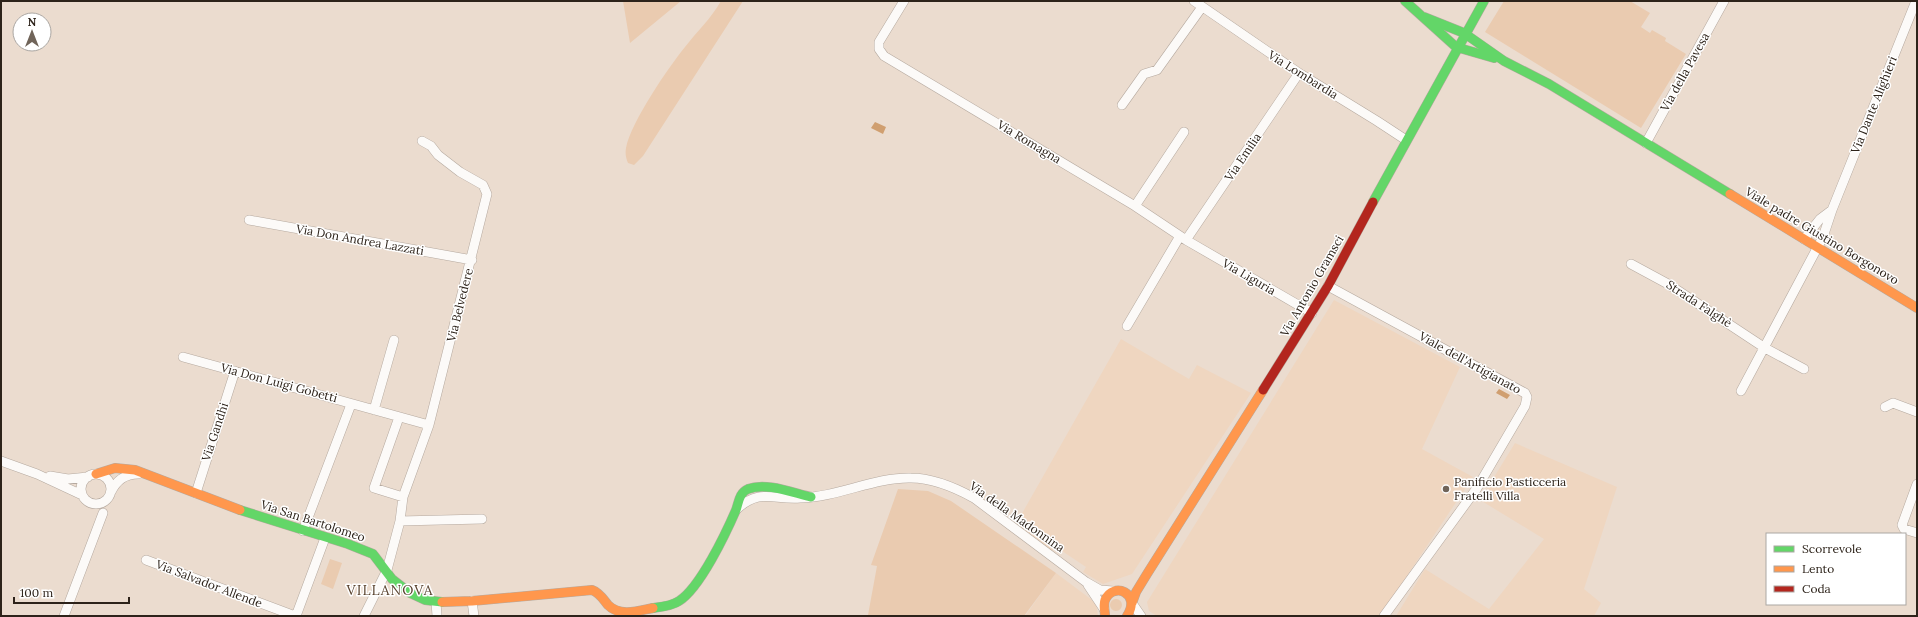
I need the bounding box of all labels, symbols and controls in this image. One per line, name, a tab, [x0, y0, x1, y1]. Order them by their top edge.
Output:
north arrow	[12, 12, 52, 52]
text: N	[28, 15, 37, 29]
street label: Via della Pavesa	[1656, 30, 1712, 114]
street label: Via Lombardia	[1264, 46, 1341, 102]
street label: Via Dante Alighieri	[1847, 54, 1900, 157]
street label: Via Romagna	[994, 116, 1064, 167]
street label: Via Emilia	[1220, 130, 1264, 184]
street label: Viale padre Giustino Borgonovo	[1742, 183, 1902, 287]
street label: Via Don Andrea Lazzati	[294, 221, 425, 258]
street label: Via Antonio Gramsci	[1276, 233, 1347, 340]
street label: Via Liguria	[1219, 255, 1279, 298]
street label: Via Belvedere	[443, 266, 476, 344]
street label: Strada Falghè	[1664, 277, 1735, 331]
street label: Viale dell'Artigianato	[1416, 328, 1524, 397]
street label: Via Don Luigi Gobetti	[218, 359, 339, 405]
street label: Via Gandhi	[198, 401, 231, 464]
place label: Panificio Pasticceria Fratelli Villa	[1454, 474, 1566, 503]
street label: Via della Madonnina	[966, 478, 1068, 555]
marker: Panificio Pasticceria Fratelli Villa	[1441, 484, 1451, 494]
street label: Via San Bartolomeo	[258, 496, 367, 544]
legend	[1766, 533, 1906, 605]
text: Scorrevole	[1802, 541, 1862, 556]
street label: Via Salvador Allende	[153, 556, 265, 611]
text: Lento	[1802, 561, 1834, 576]
scale bar	[14, 579, 129, 605]
district label: VILLANOVA	[346, 581, 433, 599]
text: Coda	[1802, 581, 1831, 596]
text: 100 m	[20, 585, 53, 600]

